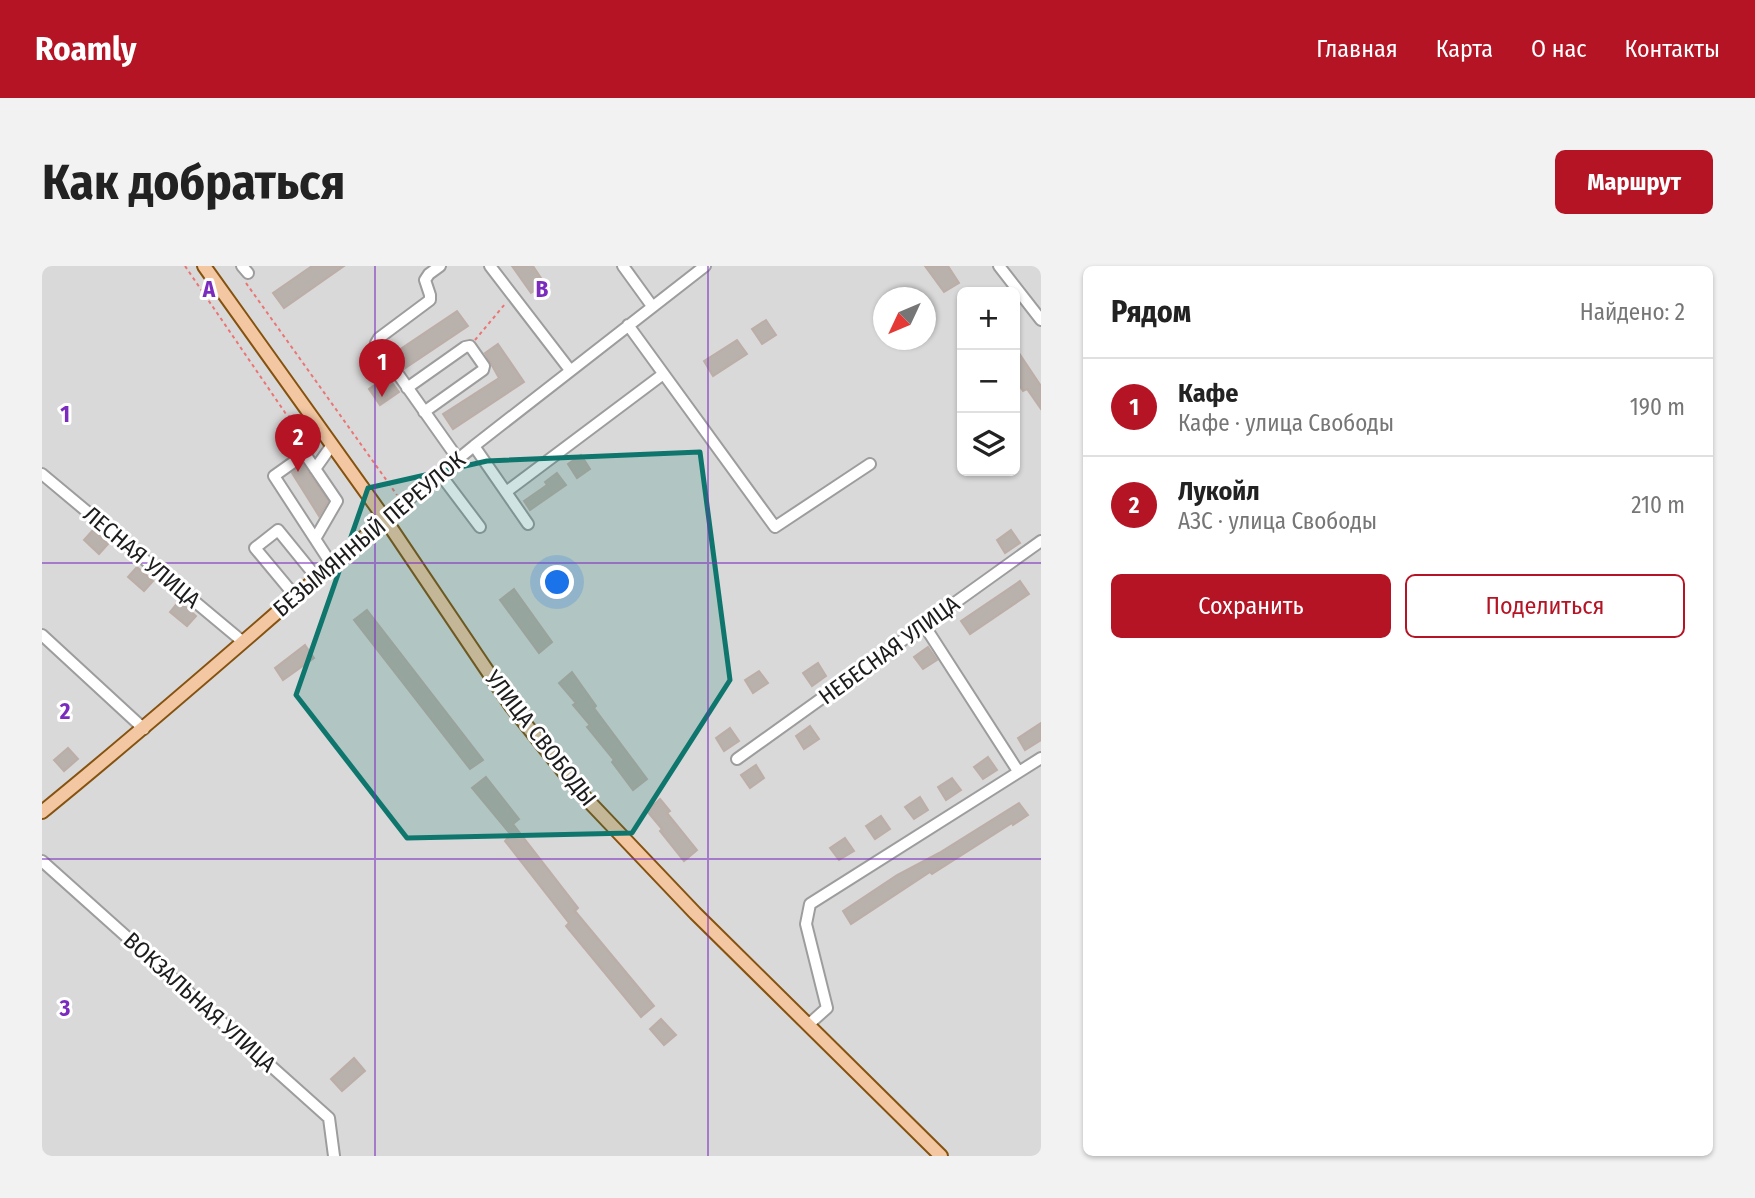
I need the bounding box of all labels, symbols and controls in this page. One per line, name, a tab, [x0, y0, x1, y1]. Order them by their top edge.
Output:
text: Roamly	[35, 29, 136, 69]
text: Главная	[1316, 35, 1398, 63]
text: Карта	[1436, 35, 1493, 63]
text: О нас	[1531, 35, 1586, 63]
text: Контакты	[1624, 35, 1720, 63]
button: Маршрут	[1555, 150, 1713, 214]
text: Как добраться	[42, 153, 345, 212]
text: A	[202, 275, 216, 303]
text: B	[536, 275, 549, 303]
north arrow	[873, 287, 936, 350]
map controls	[957, 287, 1020, 476]
button: +	[957, 287, 1020, 350]
text: Рядом	[1111, 294, 1191, 330]
text: Найдено: 2	[1580, 298, 1685, 326]
pin: 1	[359, 339, 405, 397]
button: −	[957, 350, 1020, 413]
text: Кафе	[1178, 378, 1239, 409]
text: 1	[1129, 393, 1139, 421]
text: 190 m	[1630, 393, 1685, 421]
text: 1	[60, 400, 70, 428]
text: Кафе · улица Свободы	[1178, 409, 1394, 437]
button: layers	[957, 413, 1020, 476]
pin: 2	[275, 414, 321, 472]
street label: БЕЗЫМЯННЫЙ ПЕРЕУЛОК	[267, 445, 471, 623]
text: Лукойл	[1178, 476, 1260, 507]
text: 2	[1129, 491, 1139, 519]
text: 210 m	[1631, 491, 1685, 519]
street label: ЛЕСНАЯ УЛИЦА	[78, 500, 206, 614]
text: АЗС · улица Свободы	[1178, 507, 1377, 535]
your location	[540, 565, 574, 599]
button: Сохранить	[1111, 574, 1391, 638]
button: Поделиться	[1405, 574, 1685, 638]
street label: НЕБЕСНАЯ УЛИЦА	[813, 590, 965, 710]
street label: УЛИЦА СВОБОДЫ	[479, 664, 603, 811]
text: 2	[59, 697, 71, 725]
street label: ВОКЗАЛЬНАЯ УЛИЦА	[118, 926, 282, 1078]
text: 3	[59, 994, 71, 1022]

